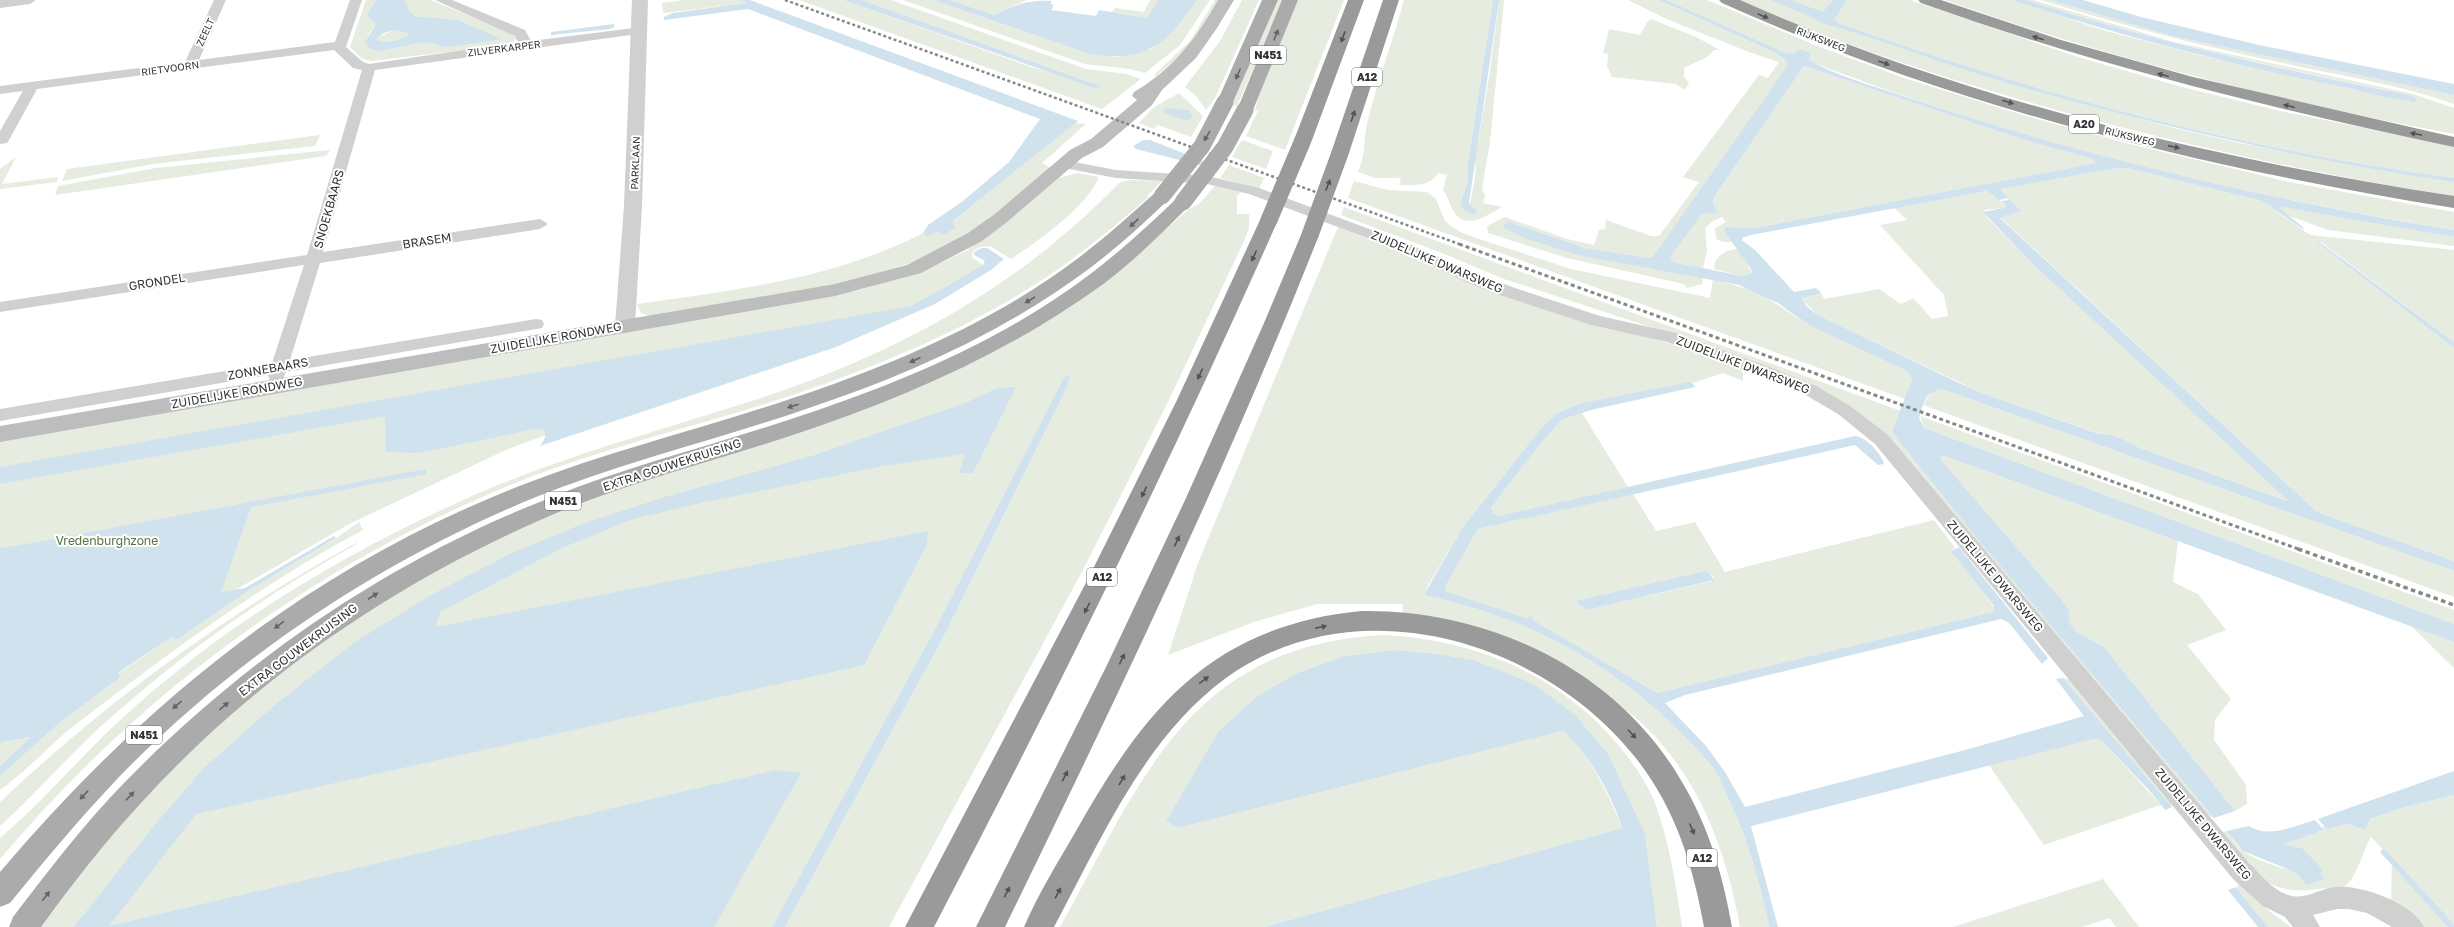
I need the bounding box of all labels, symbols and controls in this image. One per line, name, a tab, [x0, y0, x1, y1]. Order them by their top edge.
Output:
one-way arrow	[1757, 13, 1769, 19]
street label: ZEELT	[193, 16, 217, 48]
street label: RIJKSWEG	[1795, 24, 1847, 54]
one-way arrow	[1273, 30, 1279, 41]
one-way arrow	[1340, 31, 1346, 43]
one-way arrow	[2032, 35, 2044, 41]
street label: ZILVERKARPER	[467, 38, 541, 58]
road number: N451	[1250, 46, 1286, 64]
street label: RIETVOORN	[140, 58, 200, 78]
one-way arrow	[1878, 60, 1890, 66]
road number: A12	[1352, 68, 1382, 86]
one-way arrow	[1234, 69, 1240, 81]
one-way arrow	[2156, 72, 2168, 78]
one-way arrow	[2002, 99, 2014, 105]
one-way arrow	[2283, 103, 2295, 109]
one-way arrow	[1351, 110, 1357, 122]
road number: A20	[2069, 115, 2099, 133]
street label: RIJKSWEG	[2104, 124, 2156, 148]
one-way arrow	[1204, 130, 1211, 142]
one-way arrow	[2410, 130, 2422, 136]
street label: PARKLAAN	[628, 136, 642, 190]
one-way arrow	[2168, 144, 2180, 150]
street label: SNOEKBAARS	[310, 167, 347, 250]
one-way arrow	[1326, 179, 1332, 191]
one-way arrow	[1130, 218, 1139, 227]
street label: ZUIDELIJKE DWARSWEG	[1369, 227, 1505, 296]
street label: BRASEM	[401, 229, 453, 252]
one-way arrow	[1251, 250, 1257, 261]
street label: GRONDEL	[128, 270, 186, 293]
one-way arrow	[1025, 296, 1035, 304]
street label: ZUIDELIJKE RONDWEG	[489, 319, 623, 356]
street label: ZUIDELIJKE DWARSWEG	[1674, 332, 1812, 397]
street label: ZONNEBAARS	[226, 354, 310, 383]
one-way arrow	[909, 357, 920, 363]
one-way arrow	[1197, 368, 1203, 380]
street label: ZUIDELIJKE RONDWEG	[170, 374, 304, 411]
one-way arrow	[787, 403, 799, 409]
street label: EXTRA GOUWEKRUISING	[601, 435, 743, 494]
one-way arrow	[1141, 486, 1148, 497]
road number: N451	[545, 492, 581, 510]
street label: ZUIDELIJKE DWARSWEG	[1944, 517, 2047, 635]
park label: Vredenburghzone	[56, 533, 158, 548]
one-way arrow	[1174, 535, 1180, 547]
road number: A12	[1087, 568, 1117, 586]
one-way arrow	[367, 592, 379, 599]
street label: EXTRA GOUWEKRUISING	[235, 600, 360, 699]
one-way arrow	[1083, 602, 1090, 614]
one-way arrow	[274, 621, 284, 629]
one-way arrow	[1315, 623, 1328, 629]
one-way arrow	[1119, 653, 1125, 665]
one-way arrow	[1199, 676, 1210, 685]
one-way arrow	[172, 701, 182, 710]
one-way arrow	[219, 702, 229, 711]
road number: N451	[126, 726, 162, 744]
one-way arrow	[1627, 729, 1636, 739]
street label: ZUIDELIJKE DWARSWEG	[2152, 765, 2255, 883]
one-way arrow	[1062, 770, 1068, 782]
one-way arrow	[1118, 774, 1125, 786]
one-way arrow	[79, 790, 88, 800]
one-way arrow	[126, 791, 135, 801]
one-way arrow	[1689, 823, 1695, 835]
road number: A12	[1687, 849, 1717, 867]
one-way arrow	[1004, 886, 1010, 898]
one-way arrow	[1054, 887, 1061, 899]
one-way arrow	[42, 890, 51, 901]

